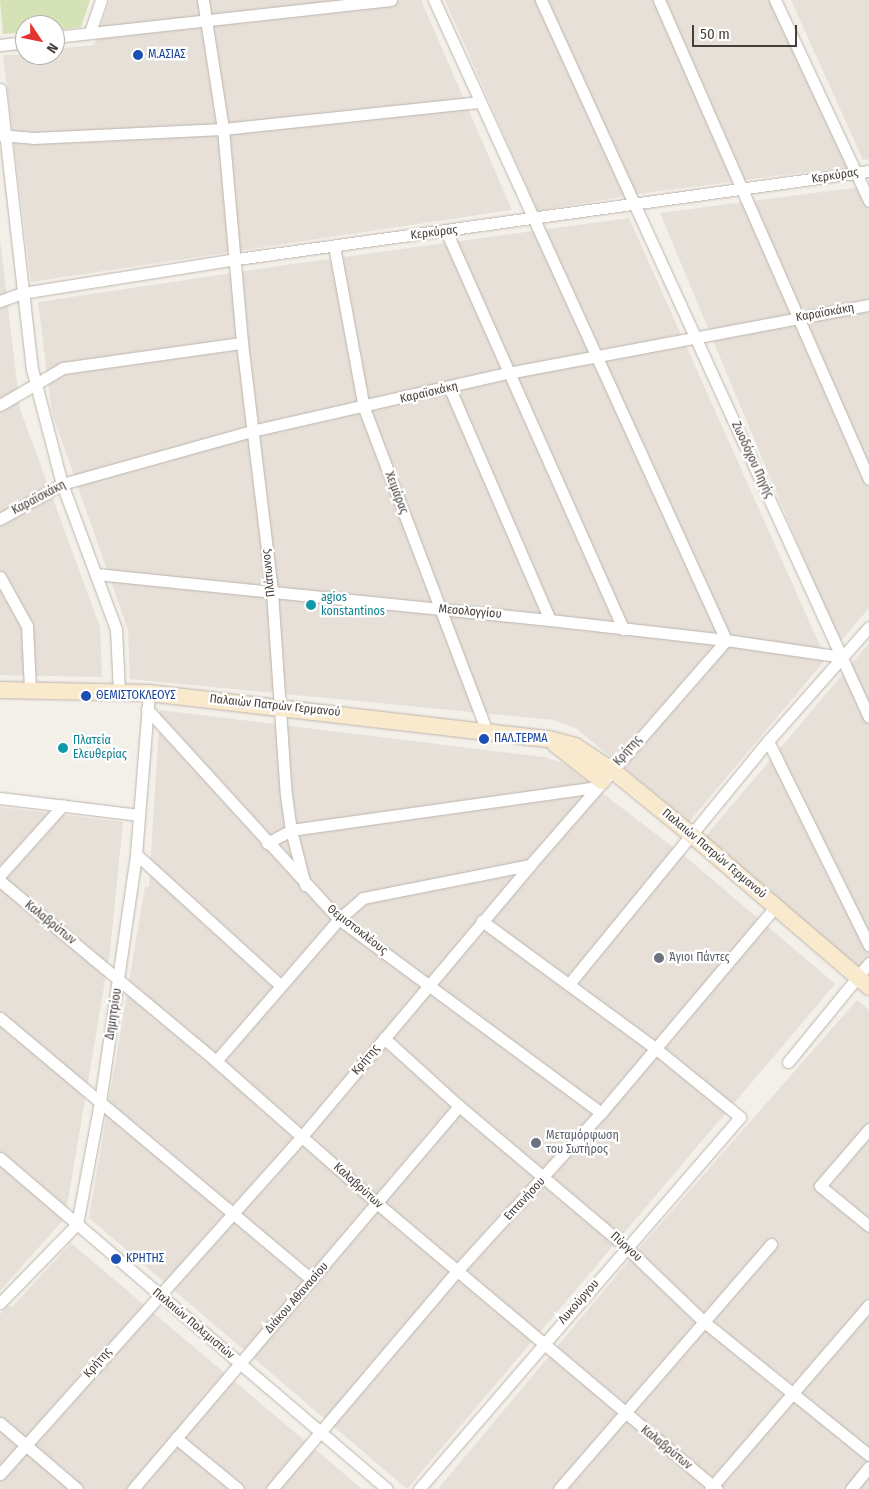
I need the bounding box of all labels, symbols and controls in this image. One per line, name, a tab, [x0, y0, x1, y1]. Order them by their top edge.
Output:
north arrow	[15, 15, 65, 65]
scale bar	[694, 15, 799, 47]
text: 50 m	[700, 25, 730, 43]
text: N	[43, 40, 61, 56]
place label: Μ.ΑΣΙΑΣ	[148, 48, 186, 62]
marker: Μ.ΑΣΙΑΣ	[132, 49, 144, 61]
street label: Κερκύρας	[811, 165, 859, 187]
street label: Κερκύρας	[410, 223, 458, 243]
street label: Καραϊσκάκη	[795, 301, 855, 325]
street label: Καραϊσκάκη	[399, 379, 459, 407]
street label: Ζωοδόχου Πηγής	[728, 419, 776, 501]
street label: Χειμάρας	[381, 470, 411, 516]
street label: Καραϊσκάκη	[10, 478, 68, 518]
street label: Πλάτωνος	[259, 548, 279, 598]
place label: agios konstantinos	[321, 591, 385, 619]
marker: agios konstantinos	[305, 599, 317, 611]
street label: Μεσολογγίου	[438, 602, 502, 622]
place label: ΘΕΜΙΣΤΟΚΛΕΟΥΣ	[96, 689, 176, 703]
marker: ΘΕΜΙΣΤΟΚΛΕΟΥΣ	[80, 690, 92, 702]
street label: Παλαιών Πατρών Γερμανού	[209, 692, 341, 720]
place label: ΠΑΛ.ΤΕΡΜΑ	[494, 732, 548, 746]
marker: ΠΑΛ.ΤΕΡΜΑ	[478, 733, 490, 745]
street label: Κρήτης	[611, 733, 645, 769]
place label: Πλατεία Ελευθερίας	[73, 734, 127, 762]
marker: Πλατεία Ελευθερίας	[57, 742, 69, 754]
street label: Παλαιών Πατρών Γερμανού	[659, 806, 769, 902]
street label: Καλαβρύτων	[22, 898, 78, 948]
street label: Θεμιστοκλέους	[324, 902, 390, 958]
place label: Άγιοι Πάντες	[669, 951, 730, 965]
marker: Άγιοι Πάντες	[653, 952, 665, 964]
street label: Δημητρίου	[103, 987, 125, 1041]
street label: Κρήτης	[349, 1042, 383, 1078]
place label: Μεταμόρφωση του Σωτήρος	[546, 1129, 619, 1157]
marker: Μεταμόρφωση του Σωτήρος	[530, 1137, 542, 1149]
street label: Καλαβρύτων	[330, 1160, 386, 1212]
street label: Επτανήσου	[502, 1175, 548, 1223]
street label: Πύργου	[607, 1229, 645, 1265]
place label: ΚΡΗΤΗΣ	[126, 1252, 164, 1266]
marker: ΚΡΗΤΗΣ	[110, 1253, 122, 1265]
street label: Διάκου Αθανασίου	[262, 1260, 332, 1336]
street label: Λυκούργου	[556, 1277, 602, 1327]
street label: Παλαιών Πολεμιστών	[149, 1286, 237, 1362]
street label: Κρήτης	[81, 1345, 115, 1381]
street label: Καλαβρύτων	[638, 1423, 694, 1473]

